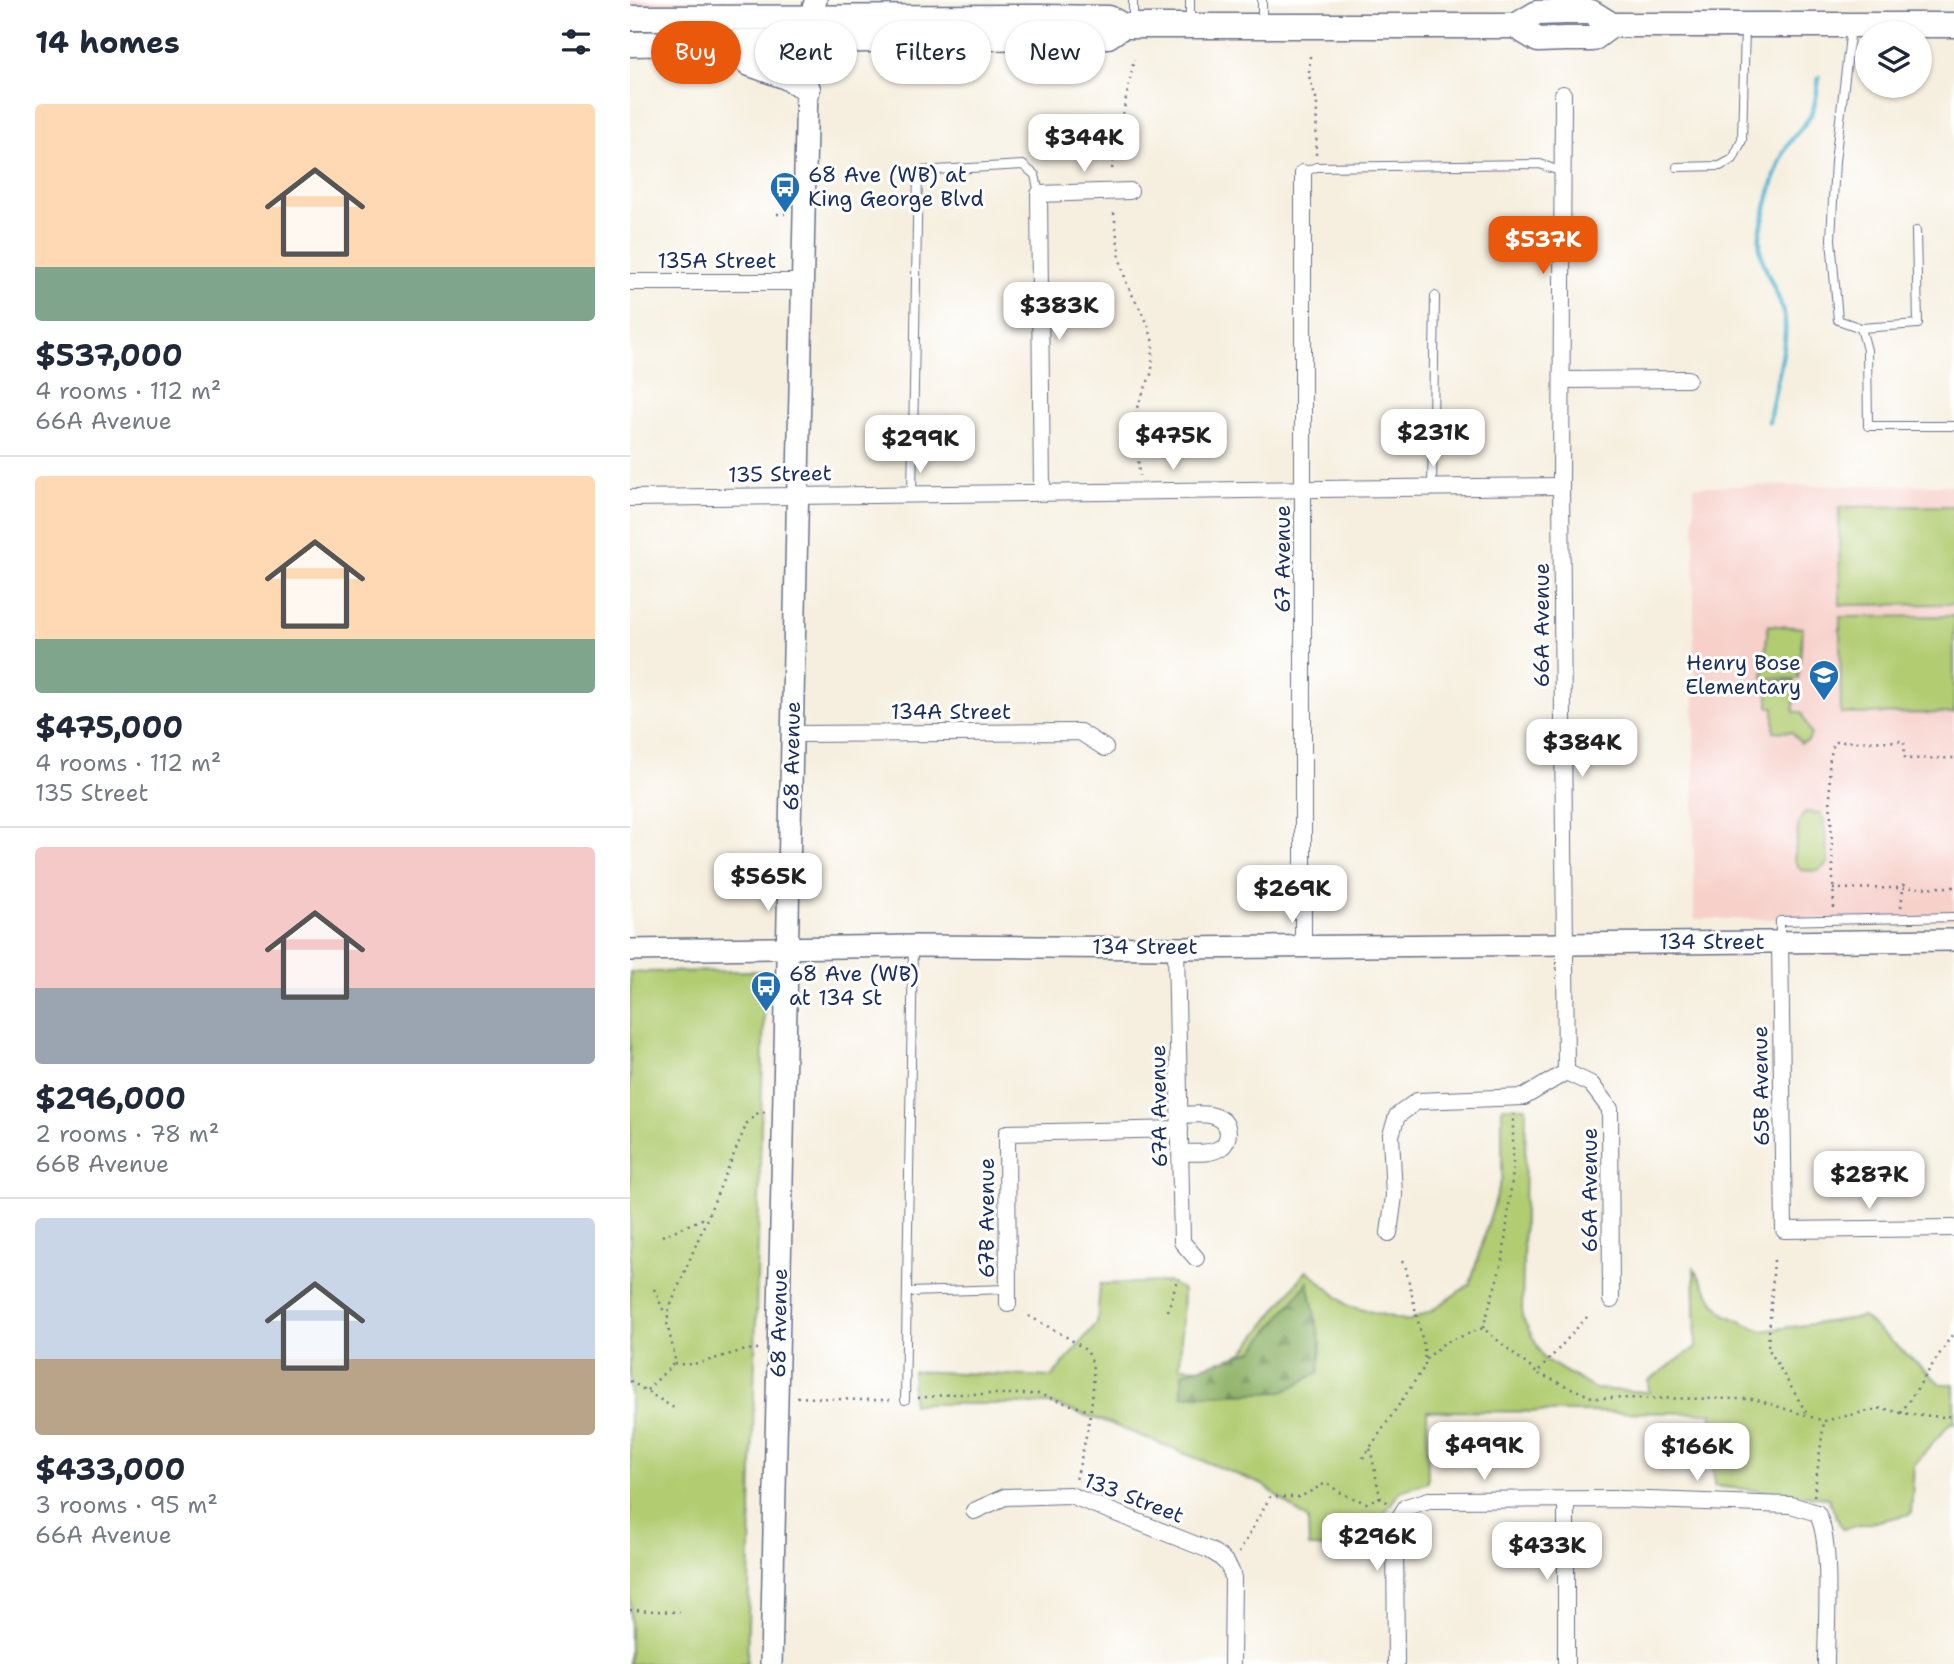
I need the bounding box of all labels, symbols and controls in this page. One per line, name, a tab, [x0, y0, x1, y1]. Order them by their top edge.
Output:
chip: Buy	[651, 21, 741, 84]
chip: Rent	[755, 21, 857, 84]
chip: Filters	[871, 21, 991, 84]
chip: New	[1005, 21, 1105, 84]
map controls	[1855, 21, 1932, 98]
button: layers	[1855, 21, 1932, 98]
text: 14 homes	[35, 22, 180, 63]
icon: filters	[557, 23, 595, 61]
pin: $344K	[1035, 114, 1133, 174]
text: $344K	[1044, 122, 1124, 152]
icon: home	[252, 149, 378, 275]
place label: 68 Ave (WB) at King George Blvd	[808, 161, 984, 213]
bus stop icon: 68 Ave (WB) at King George Blvd	[768, 170, 802, 214]
pin: $537K	[1494, 216, 1592, 276]
text: $537K	[1505, 224, 1581, 254]
street label: 135A Street	[658, 247, 776, 275]
pin: $383K	[1010, 282, 1108, 342]
text: $383K	[1019, 290, 1099, 320]
text: $537,000	[35, 335, 183, 376]
text: 4 rooms · 112 m²	[35, 376, 221, 406]
text: 66A Avenue	[35, 406, 172, 436]
pin: $231K	[1384, 410, 1482, 469]
pin: $475K	[1124, 412, 1222, 472]
pin: $299K	[871, 416, 969, 475]
text: $231K	[1397, 417, 1469, 447]
text: $475K	[1135, 420, 1211, 450]
text: $299K	[881, 423, 959, 453]
street label: 135 Street	[728, 459, 832, 489]
street label: 67 Avenue	[1269, 505, 1297, 613]
icon: home	[252, 521, 378, 647]
street label: 66A Avenue	[1528, 563, 1556, 687]
place label: Henry Bose Elementary	[1685, 649, 1801, 701]
school or university icon: Henry Bose Elementary	[1807, 658, 1841, 702]
street label: 134A Street	[891, 698, 1011, 726]
street label: 68 Avenue	[777, 701, 807, 811]
text: $475,000	[35, 707, 183, 748]
pin: $384K	[1533, 720, 1631, 779]
text: $384K	[1542, 727, 1622, 757]
text: 4 rooms · 112 m²	[35, 748, 221, 778]
text: 135 Street	[35, 778, 148, 808]
pin: $565K	[719, 853, 817, 913]
text: $565K	[730, 861, 806, 891]
pin: $269K	[1243, 866, 1341, 925]
text: $269K	[1253, 873, 1331, 903]
icon: home	[252, 892, 378, 1018]
street label: 134 Street	[1659, 928, 1765, 956]
street label: 134 Street	[1092, 933, 1198, 961]
place label: 68 Ave (WB) at 134 St	[789, 960, 919, 1012]
bus stop icon: 68 Ave (WB) at 134 St	[749, 969, 783, 1013]
street label: 65B Avenue	[1746, 1026, 1776, 1146]
street label: 67A Avenue	[1144, 1044, 1174, 1168]
text: $296,000	[35, 1078, 186, 1119]
text: 2 rooms · 78 m²	[35, 1119, 219, 1149]
street label: 66A Avenue	[1576, 1128, 1604, 1252]
text: 66B Avenue	[35, 1149, 169, 1179]
pin: $287K	[1820, 1152, 1918, 1211]
street label: 67B Avenue	[973, 1158, 1001, 1278]
text: $287K	[1830, 1159, 1908, 1189]
icon: home	[252, 1263, 378, 1389]
street label: 68 Avenue	[764, 1268, 794, 1378]
pin: $499K	[1435, 1422, 1533, 1482]
pin: $166K	[1648, 1424, 1746, 1483]
text: $499K	[1445, 1430, 1523, 1460]
text: $166K	[1661, 1431, 1734, 1461]
text: $433,000	[35, 1449, 186, 1490]
street label: 133 Street	[1080, 1466, 1188, 1530]
text: 3 rooms · 95 m²	[35, 1490, 218, 1520]
pin: $296K	[1328, 1514, 1426, 1573]
text: 66A Avenue	[35, 1520, 172, 1550]
text: $296K	[1338, 1521, 1416, 1551]
pin: $433K	[1498, 1522, 1596, 1582]
text: $433K	[1508, 1530, 1586, 1560]

